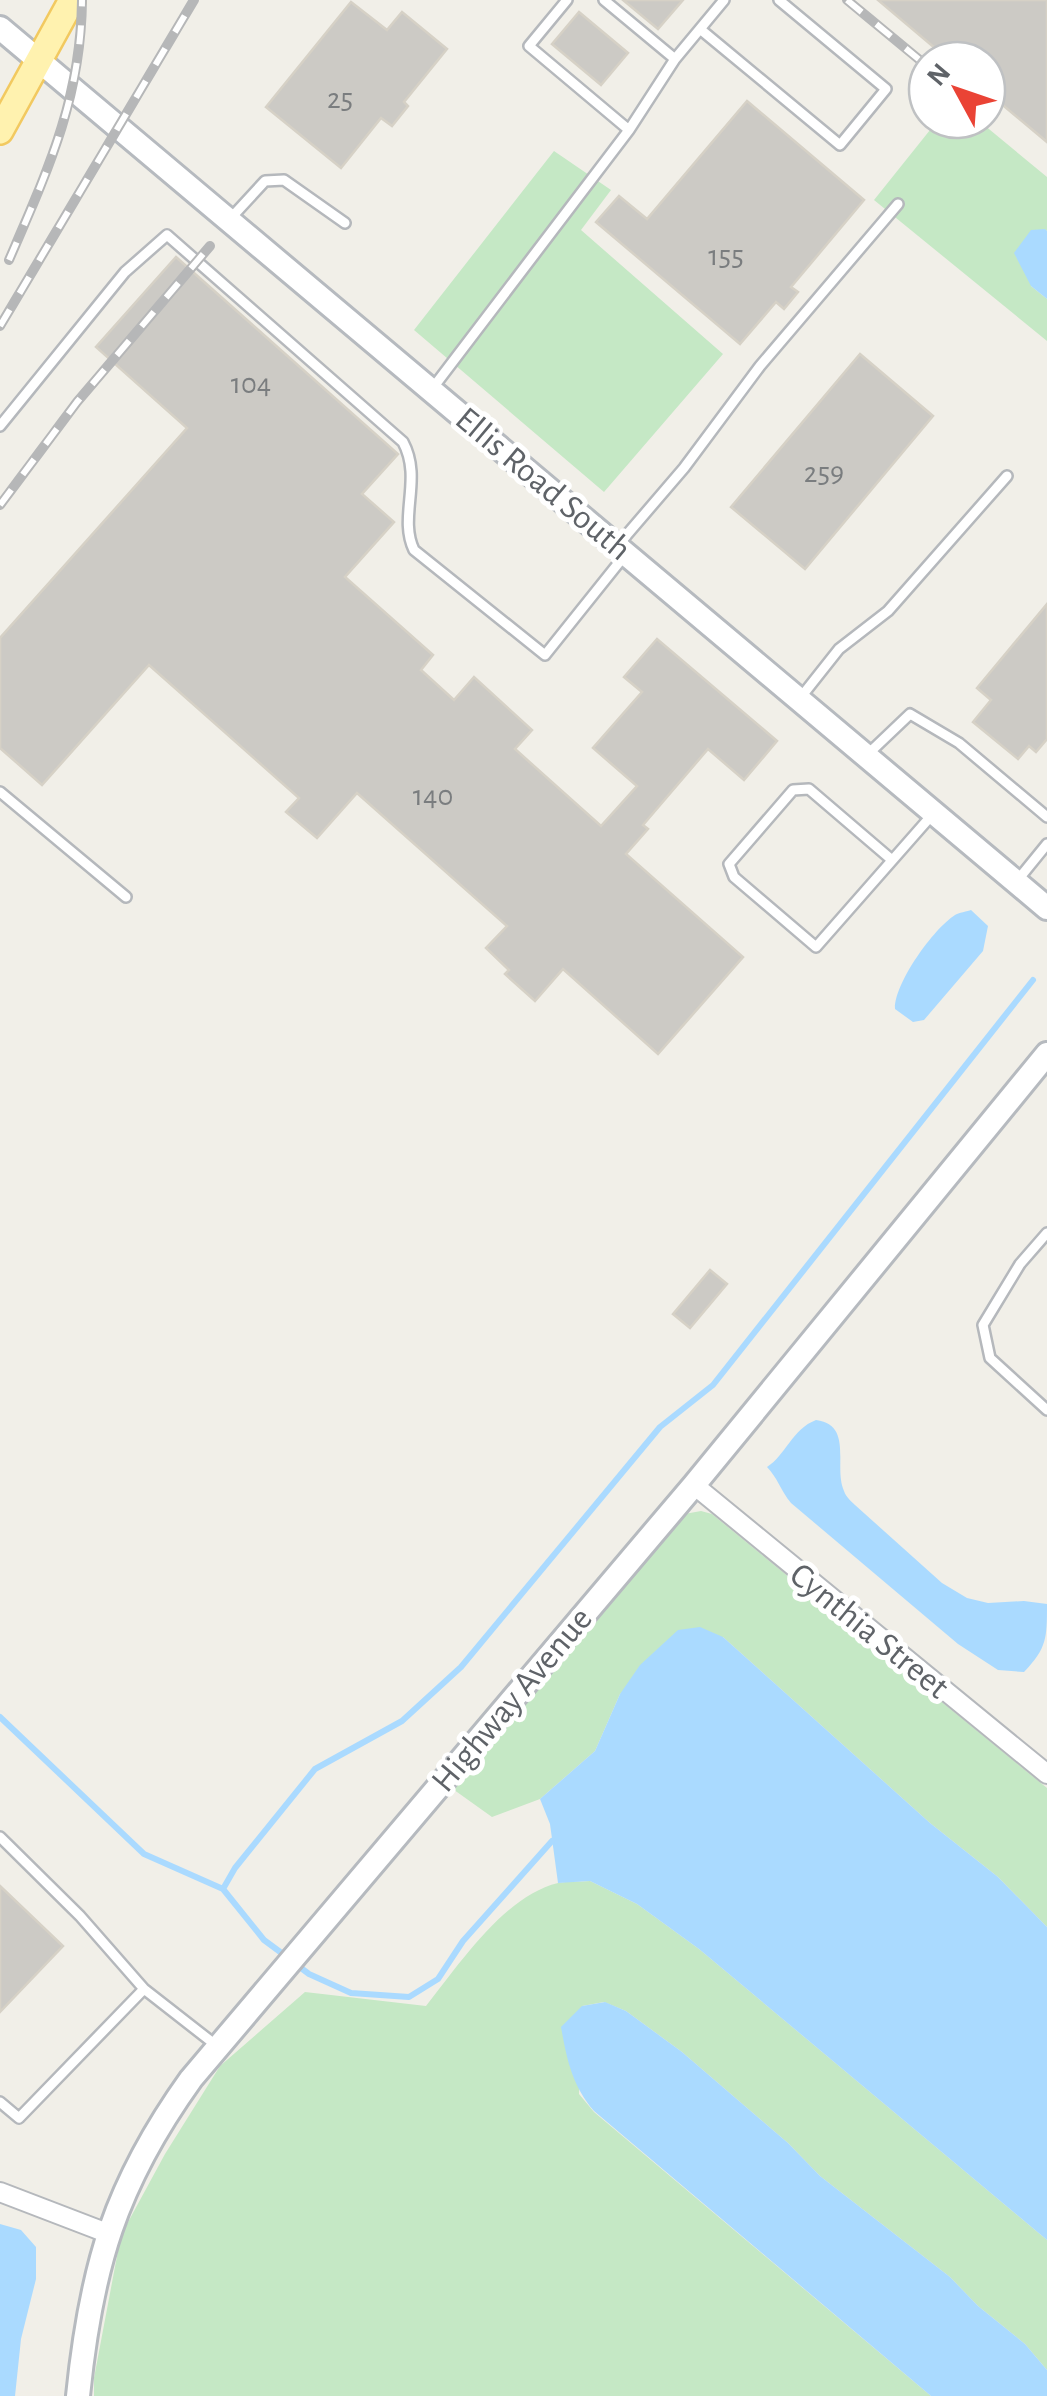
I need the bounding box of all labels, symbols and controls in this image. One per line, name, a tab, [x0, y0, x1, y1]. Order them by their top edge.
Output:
north arrow	[907, 40, 1007, 140]
text: N	[922, 59, 956, 92]
house number: 25	[327, 84, 353, 114]
house number: 155	[708, 241, 744, 271]
house number: 104	[231, 369, 271, 399]
street label: Ellis Road South	[449, 401, 637, 567]
house number: 259	[804, 458, 844, 488]
house number: 140	[413, 781, 453, 811]
street label: Cynthia Street	[783, 1557, 955, 1706]
street label: Highway Avenue	[425, 1601, 599, 1799]

